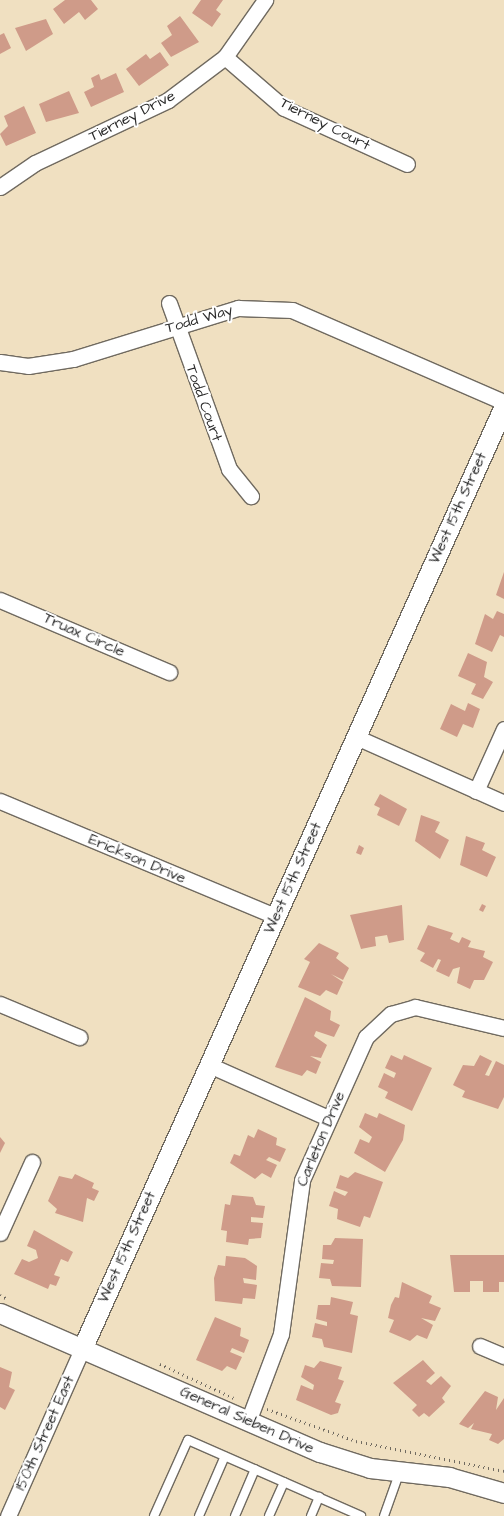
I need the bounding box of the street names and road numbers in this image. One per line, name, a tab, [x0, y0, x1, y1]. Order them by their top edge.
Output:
street label: Tierney Drive	[86, 87, 178, 145]
street label: Tierney Court	[277, 94, 373, 154]
street label: Todd Way	[163, 301, 235, 337]
street label: Todd Court	[182, 362, 226, 444]
street label: West 15th Street	[425, 449, 491, 567]
street label: Truax Circle	[41, 609, 127, 661]
street label: West 15th Street	[260, 819, 326, 937]
street label: Erickson Drive	[86, 830, 188, 888]
street label: Carleton Drive	[293, 1089, 349, 1189]
street label: West 15th Street	[94, 1188, 160, 1306]
street label: 150th Street East	[12, 1373, 78, 1493]
street label: General Sieben Drive	[177, 1382, 317, 1458]

